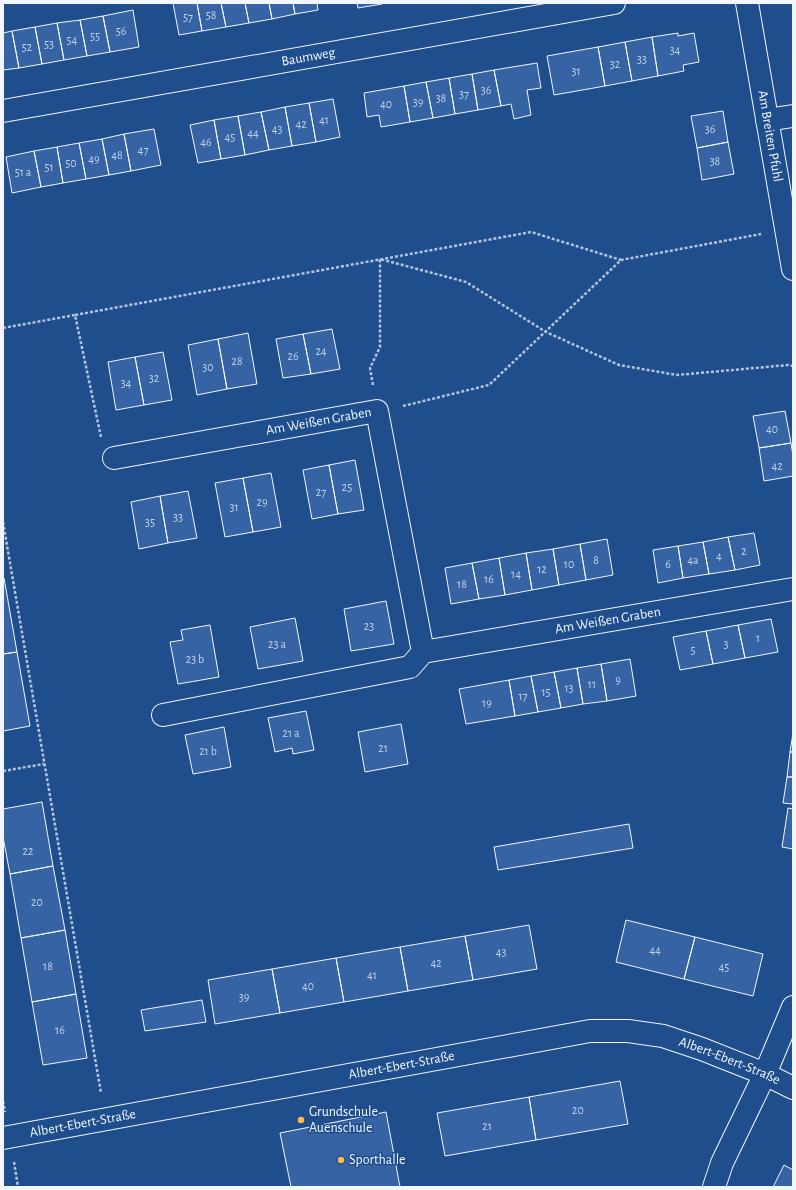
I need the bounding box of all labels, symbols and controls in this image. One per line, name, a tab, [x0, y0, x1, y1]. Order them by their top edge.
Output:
house number: 58	[206, 9, 217, 21]
house number: 57	[183, 11, 193, 23]
house number: 56	[116, 25, 127, 37]
house number: 55	[90, 30, 100, 42]
house number: 54	[67, 34, 78, 46]
house number: 53	[44, 38, 54, 50]
house number: 52	[22, 41, 33, 53]
house number: 34	[670, 44, 681, 56]
street label: Baumweg	[280, 45, 336, 69]
house number: 33	[637, 53, 647, 65]
house number: 32	[610, 58, 621, 70]
house number: 31	[571, 65, 581, 77]
house number: 36	[481, 84, 492, 96]
house number: 37	[459, 88, 469, 100]
street label: Am Breiten Pfuhl	[755, 89, 785, 183]
house number: 38	[436, 92, 447, 104]
house number: 39	[413, 96, 424, 108]
house number: 40	[380, 98, 392, 110]
house number: 41	[319, 114, 329, 126]
house number: 42	[295, 118, 307, 130]
house number: 43	[272, 123, 282, 135]
house number: 36	[705, 123, 716, 135]
house number: 44	[247, 127, 259, 139]
house number: 45	[225, 131, 235, 143]
house number: 46	[200, 136, 212, 148]
house number: 47	[138, 144, 148, 156]
house number: 48	[111, 149, 123, 161]
house number: 49	[88, 153, 100, 165]
house number: 38	[710, 155, 721, 167]
house number: 50	[65, 157, 77, 169]
house number: 51	[44, 161, 54, 173]
house number: 51 a	[15, 166, 32, 178]
house number: 24	[315, 345, 327, 357]
house number: 26	[287, 350, 299, 362]
house number: 28	[231, 355, 243, 367]
house number: 30	[202, 361, 214, 373]
house number: 32	[149, 372, 160, 384]
house number: 34	[121, 377, 132, 389]
street label: Am Weißen Graben	[265, 405, 373, 438]
house number: 40	[766, 423, 778, 435]
house number: 42	[771, 460, 783, 472]
house number: 25	[342, 481, 352, 493]
house number: 27	[316, 486, 326, 498]
house number: 29	[256, 496, 268, 508]
house number: 31	[229, 501, 239, 513]
house number: 33	[173, 511, 183, 523]
house number: 35	[145, 516, 155, 528]
house number: 2	[741, 545, 747, 557]
house number: 4	[716, 550, 722, 562]
house number: 8	[593, 554, 599, 566]
house number: 4a	[687, 554, 699, 566]
house number: 10	[564, 558, 574, 570]
house number: 6	[665, 558, 671, 570]
house number: 12	[537, 563, 547, 575]
house number: 14	[511, 568, 521, 580]
house number: 16	[484, 573, 494, 585]
house number: 18	[457, 578, 467, 590]
street label: Am Weißen Graben	[554, 605, 662, 636]
house number: 23	[364, 620, 374, 632]
house number: 1	[756, 632, 760, 644]
house number: 23 a	[268, 638, 286, 650]
house number: 3	[724, 638, 729, 650]
house number: 5	[690, 644, 696, 656]
house number: 23 b	[186, 653, 204, 665]
house number: 9	[615, 674, 621, 686]
house number: 11	[588, 678, 596, 690]
house number: 13	[564, 682, 574, 694]
house number: 15	[541, 686, 551, 698]
house number: 17	[518, 690, 528, 702]
house number: 19	[482, 697, 492, 709]
house number: 21 a	[282, 727, 300, 739]
house number: 21	[378, 742, 388, 754]
house number: 21 b	[199, 745, 217, 757]
house number: 22	[23, 845, 34, 857]
house number: 20	[31, 896, 43, 908]
house number: 44	[649, 944, 661, 956]
house number: 43	[496, 946, 506, 958]
house number: 42	[430, 957, 442, 969]
house number: 18	[43, 960, 53, 972]
house number: 45	[719, 961, 729, 973]
house number: 41	[367, 969, 377, 981]
house number: 40	[302, 980, 314, 992]
house number: 39	[239, 991, 250, 1003]
house number: 16	[55, 1024, 65, 1036]
street label: Albert-Ebert-Straße	[677, 1035, 782, 1087]
street label: Albert-Ebert-Straße	[347, 1049, 456, 1082]
house number: 20	[572, 1104, 584, 1116]
place label: Grundschule Auenschule	[309, 1105, 378, 1135]
street label: Albert-Ebert-Straße	[28, 1107, 137, 1140]
marker: Grundschule Auenschule	[296, 1115, 306, 1125]
house number: 21	[482, 1120, 492, 1132]
place label: Sporthalle	[349, 1153, 406, 1167]
marker: Sporthalle	[336, 1155, 346, 1165]

